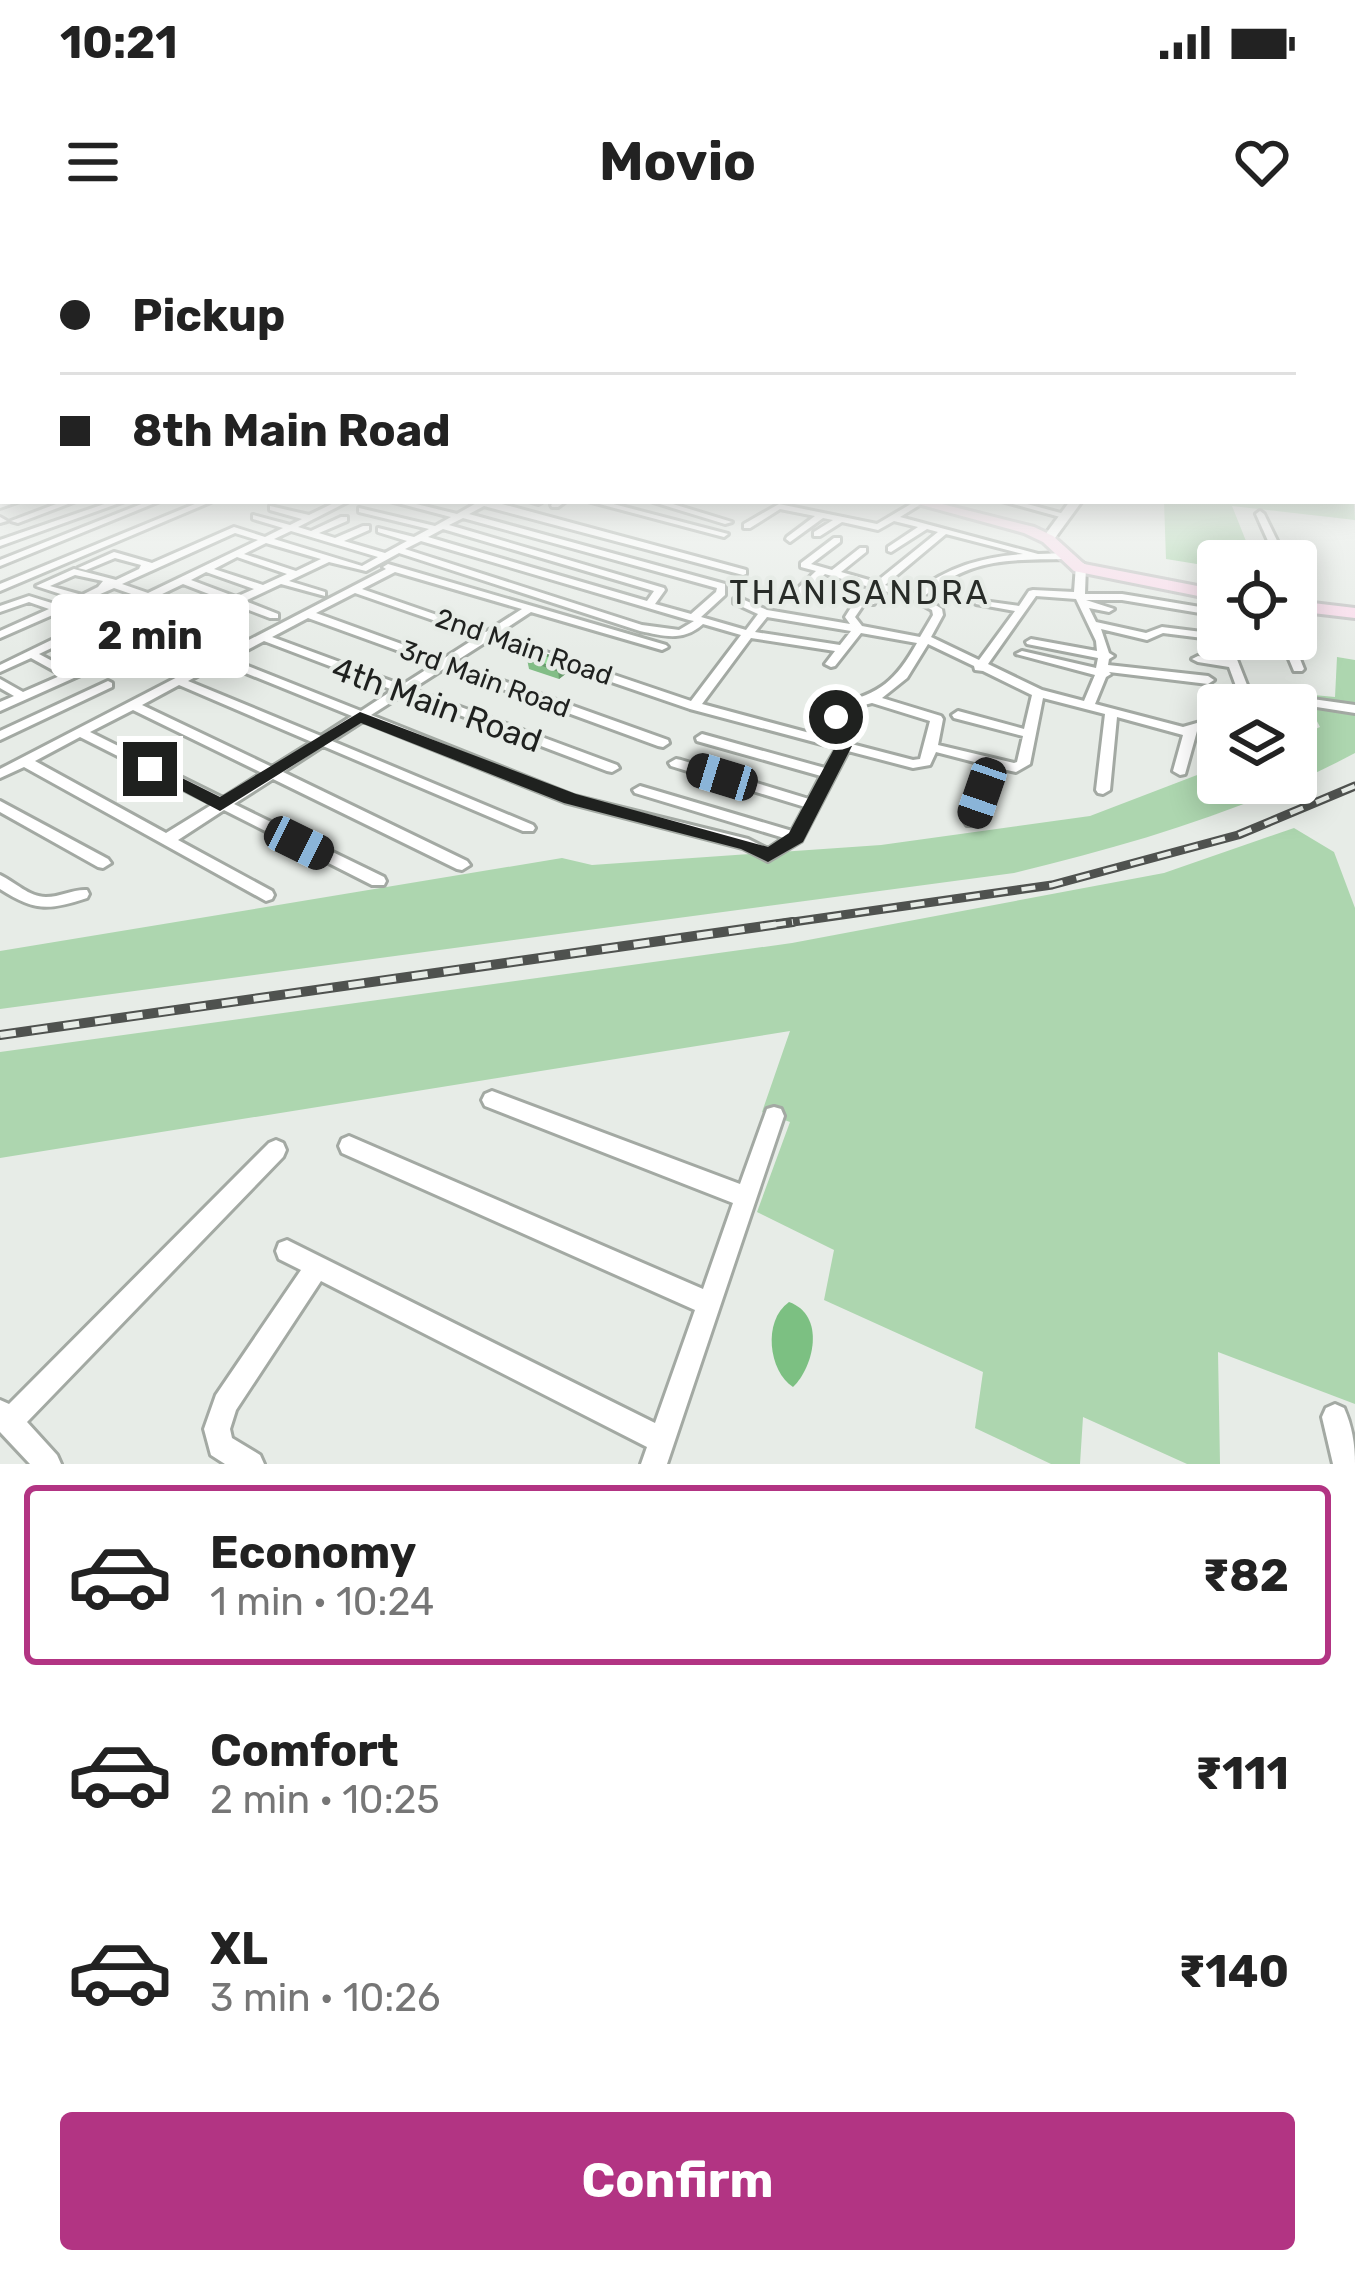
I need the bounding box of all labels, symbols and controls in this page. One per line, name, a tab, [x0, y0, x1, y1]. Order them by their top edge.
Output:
text: 10:21	[60, 16, 178, 69]
icon: menu	[60, 129, 126, 195]
icon: heart	[1229, 129, 1295, 195]
text: Movio	[599, 130, 756, 194]
text: Pickup	[132, 289, 285, 342]
text: 8th Main Road	[132, 404, 451, 457]
map controls	[1197, 540, 1317, 804]
button: locate	[1197, 540, 1317, 660]
district label: THANISANDRA	[729, 573, 991, 612]
callout: 2 min	[51, 595, 249, 679]
street label: 2nd Main Road	[431, 602, 617, 692]
text: 2 min	[97, 613, 203, 659]
street label: 3rd Main Road	[396, 633, 574, 725]
street label: 4th Main Road	[327, 648, 547, 760]
button: layers	[1197, 684, 1317, 804]
route start	[809, 690, 863, 744]
route end	[123, 742, 177, 796]
car	[682, 749, 762, 805]
car	[953, 753, 1011, 833]
car	[259, 811, 339, 875]
icon: car	[66, 1521, 174, 1629]
text: Economy	[210, 1526, 416, 1579]
text: ₹82	[1202, 1549, 1289, 1602]
text: 1 min · 10:24	[210, 1579, 434, 1625]
icon: car	[66, 1719, 174, 1827]
text: Comfort	[210, 1724, 399, 1777]
text: ₹111	[1195, 1747, 1289, 1800]
text: 2 min · 10:25	[210, 1777, 440, 1823]
icon: car	[66, 1917, 174, 2025]
text: XL	[210, 1922, 268, 1975]
text: ₹140	[1178, 1945, 1289, 1998]
text: 3 min · 10:26	[210, 1975, 441, 2021]
button: Confirm	[60, 2112, 1295, 2250]

